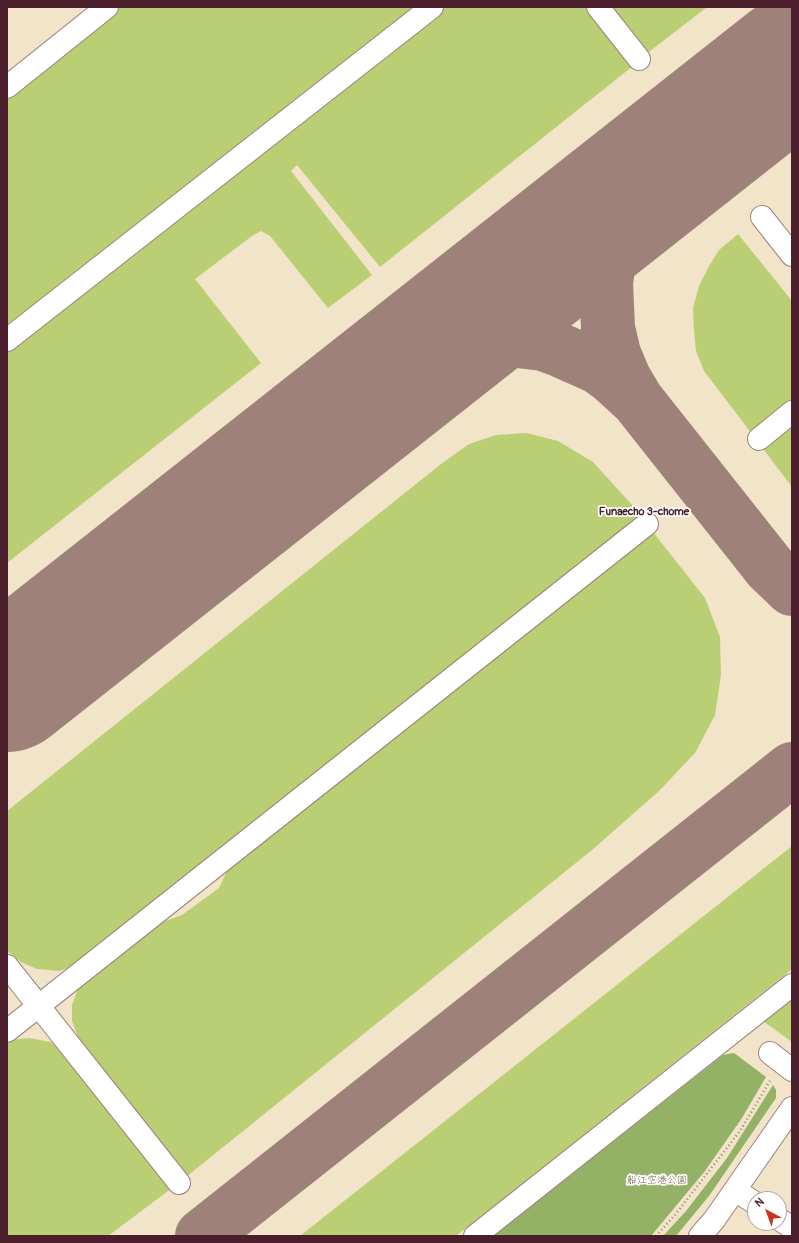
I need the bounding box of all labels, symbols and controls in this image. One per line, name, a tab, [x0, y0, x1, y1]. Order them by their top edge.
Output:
district label: Funaecho 3-chome	[599, 505, 689, 519]
park label: 船江空港公園	[627, 1174, 687, 1186]
north arrow	[747, 1191, 787, 1231]
text: N	[752, 1195, 767, 1210]

